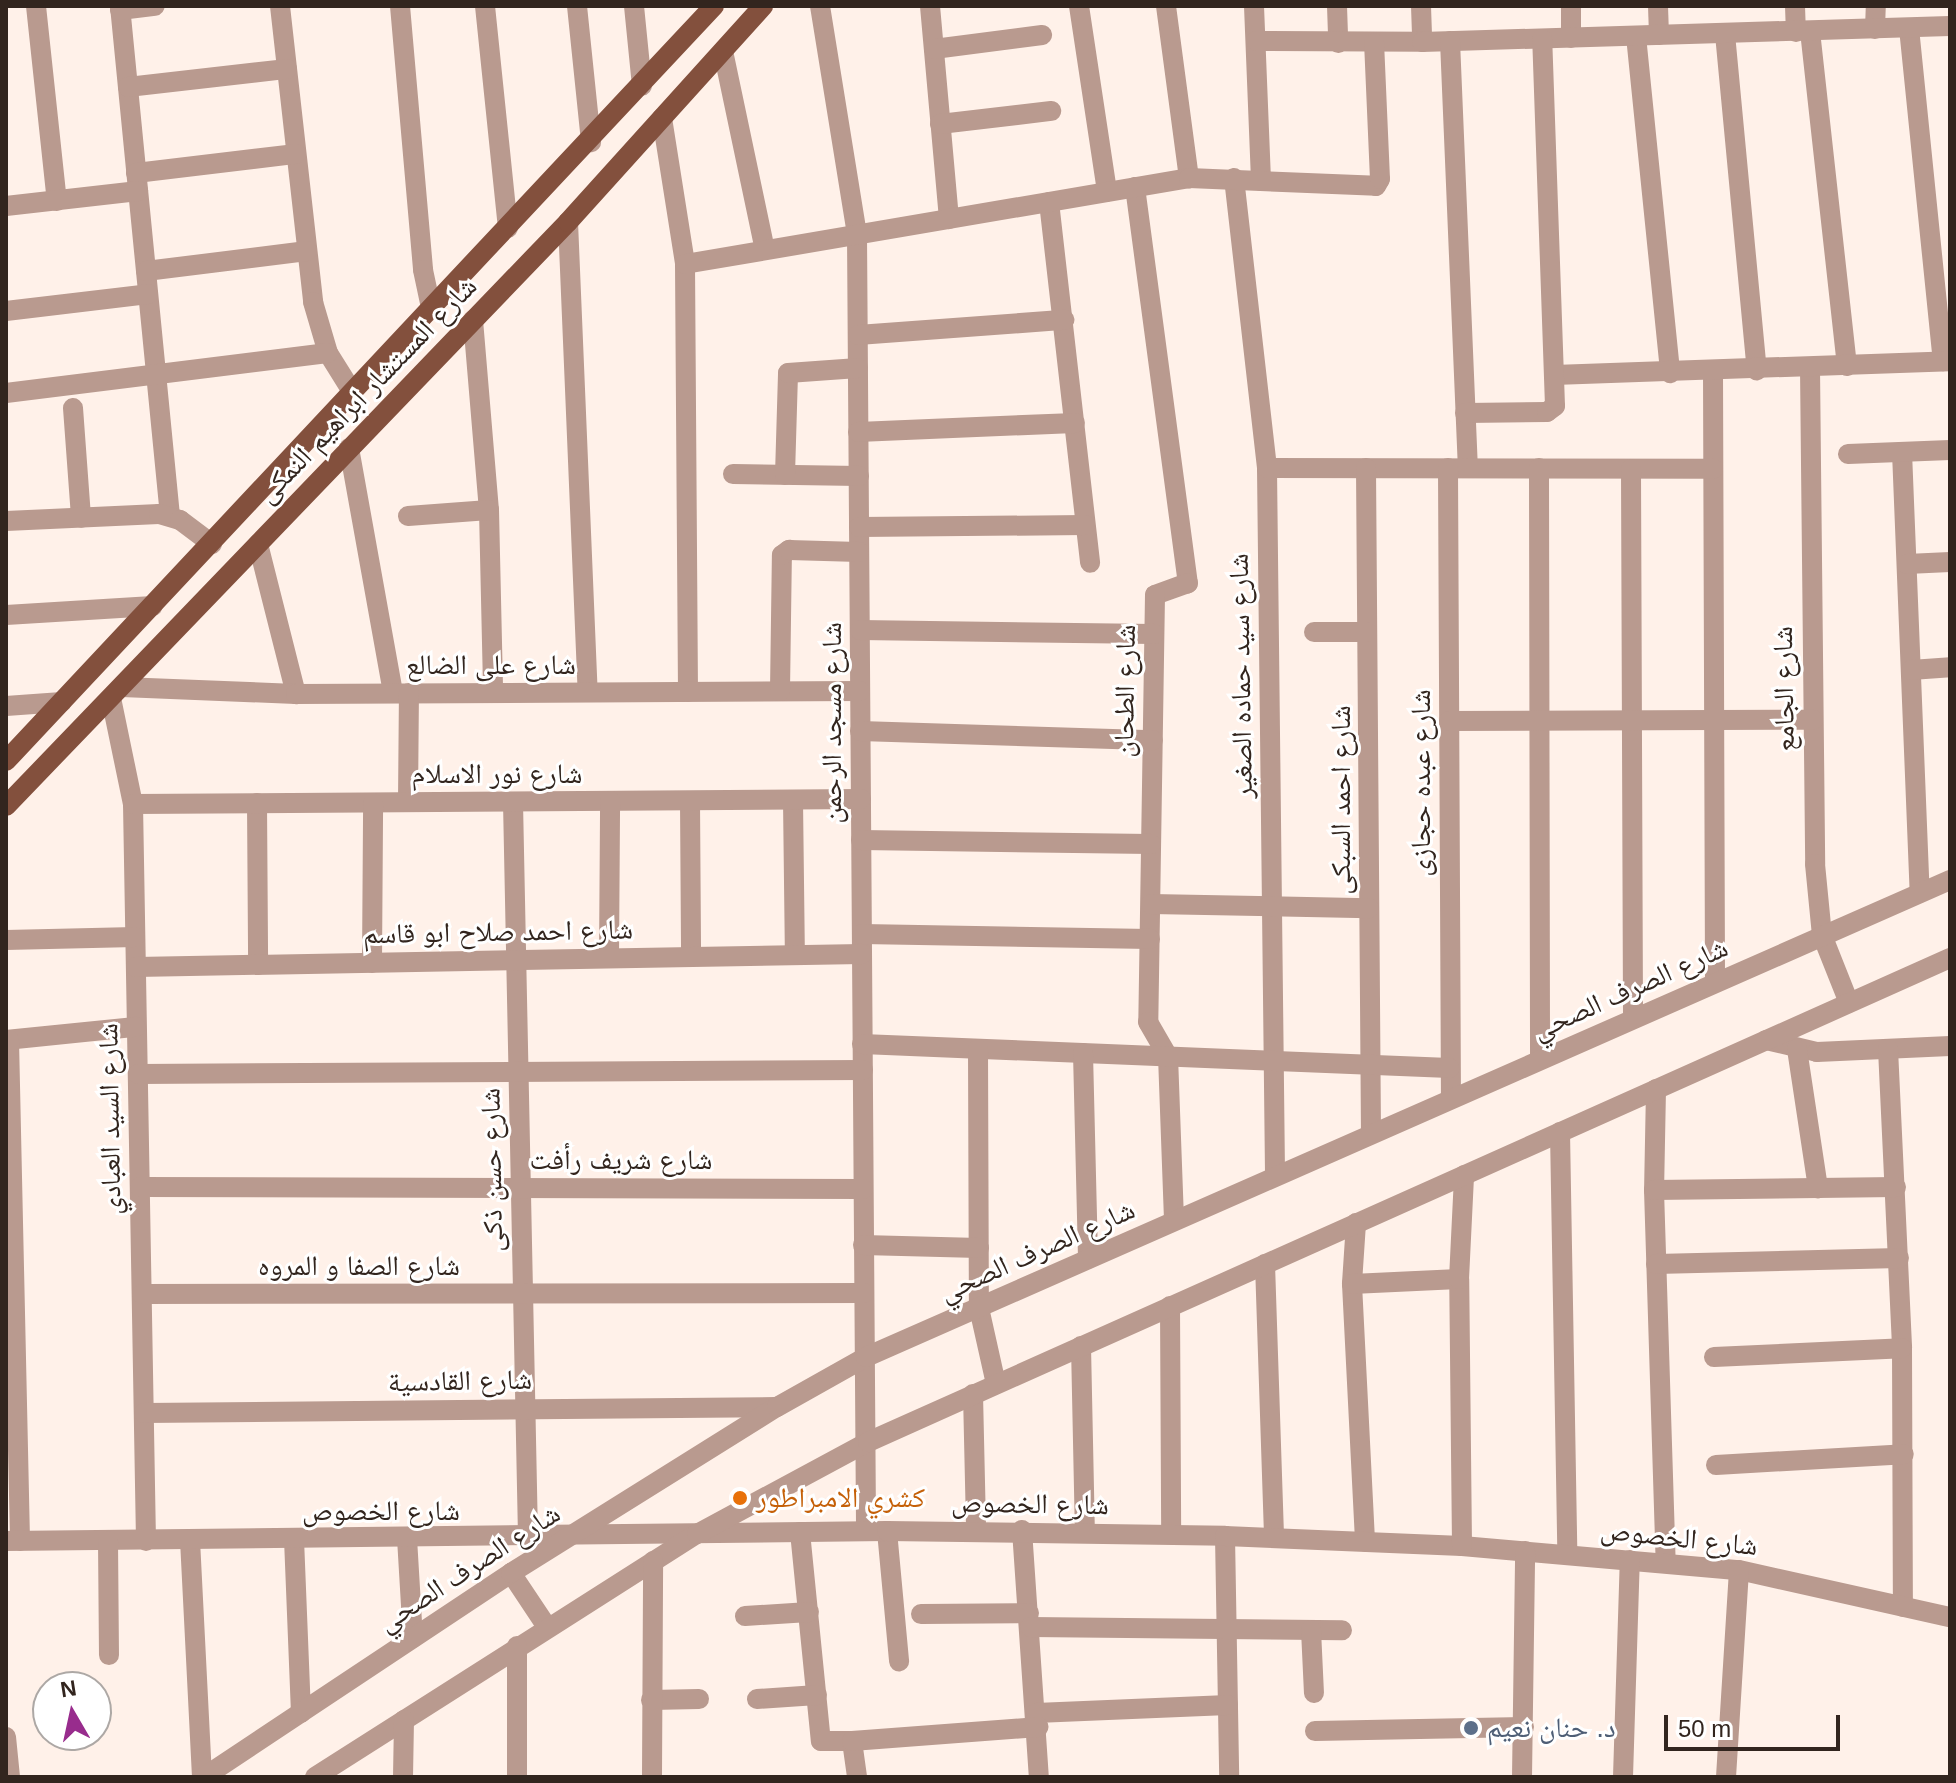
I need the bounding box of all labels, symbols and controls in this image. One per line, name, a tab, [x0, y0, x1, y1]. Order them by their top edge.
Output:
street label: شارع المستشار ابراهيم النمكى	[250, 270, 484, 510]
street label: شارع سيد حماده الصغير	[1222, 553, 1260, 799]
street label: شارع مسجد الرحمن	[815, 622, 849, 824]
street label: شارع الطحان	[1107, 624, 1143, 758]
street label: شارع الجامع	[1766, 626, 1802, 752]
street label: شارع على الضالع	[406, 648, 576, 682]
street label: شارع عبده حجازى	[1404, 689, 1438, 877]
street label: شارع احمد السبكى	[1324, 705, 1358, 895]
street label: شارع نور الاسلام	[412, 757, 582, 791]
street label: شارع احمد صلاح ابو قاسم	[363, 913, 633, 951]
street label: شارع الصرف الصحي	[1527, 931, 1733, 1047]
street label: شارع السيد العبادي	[92, 1023, 128, 1215]
street label: شارع حسن ذكى	[474, 1088, 510, 1252]
street label: شارع شريف رأفت	[529, 1143, 713, 1177]
street label: شارع الصرف الصحي	[934, 1193, 1140, 1309]
street label: شارع الصفا و المروه	[258, 1249, 460, 1283]
street label: شارع القادسية	[388, 1363, 532, 1399]
place label: كشري الامبراطور	[756, 1481, 925, 1515]
street label: شارع الخصوص	[951, 1486, 1109, 1522]
marker: كشري الامبراطور	[731, 1489, 749, 1507]
street label: شارع الخصوص	[302, 1494, 460, 1528]
street label: شارع الصرف الصحي	[372, 1497, 566, 1639]
street label: شارع الخصوص	[1599, 1513, 1759, 1563]
north arrow	[32, 1671, 112, 1751]
text: N	[59, 1675, 78, 1702]
scale bar	[1668, 1699, 1844, 1749]
place label: د. حنان نعيم	[1487, 1711, 1616, 1745]
text: 50 m	[1678, 1715, 1731, 1742]
marker: د. حنان نعيم	[1462, 1719, 1480, 1737]

